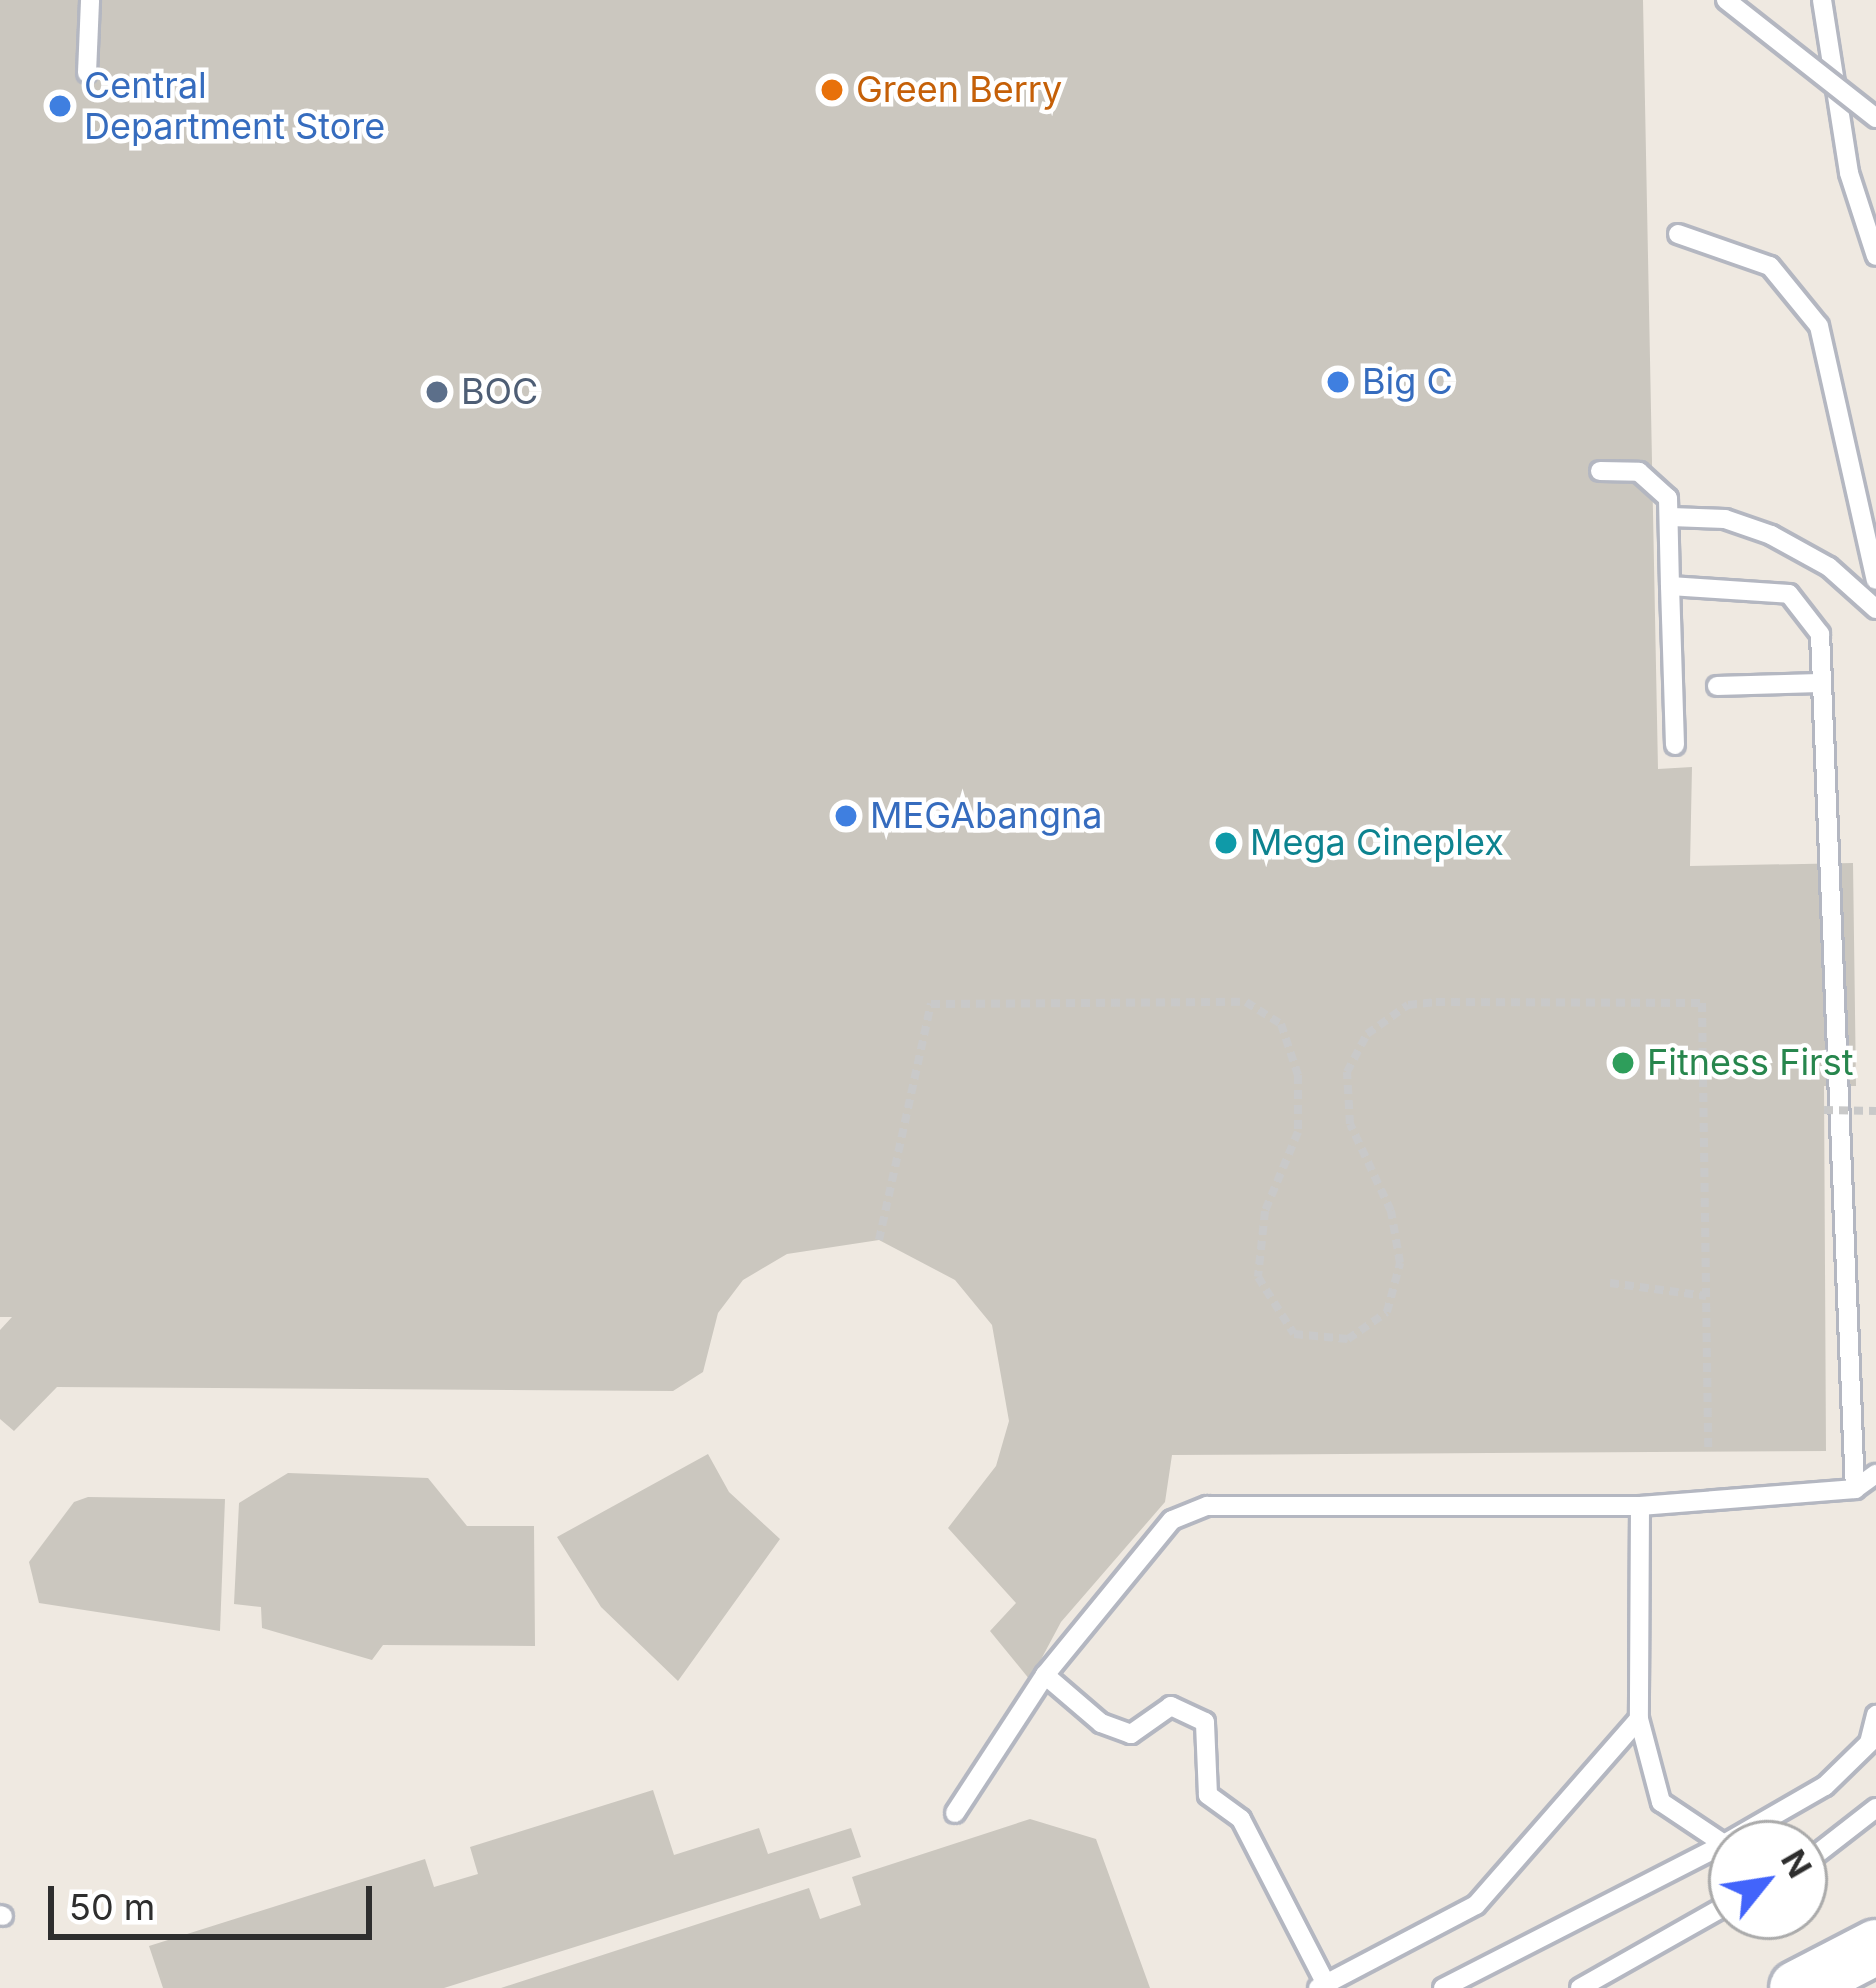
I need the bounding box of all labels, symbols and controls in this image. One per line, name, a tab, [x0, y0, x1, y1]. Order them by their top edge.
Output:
place label: Central Department Store	[84, 63, 385, 148]
place label: Green Berry	[856, 68, 1062, 112]
marker: Green Berry	[819, 77, 845, 103]
marker: Central Department Store	[47, 93, 73, 119]
place label: Big C	[1362, 360, 1453, 404]
marker: Big C	[1325, 369, 1351, 395]
place label: BOC	[461, 370, 538, 414]
marker: BOC	[424, 379, 450, 405]
place label: MEGAbangna	[870, 794, 1102, 838]
marker: MEGAbangna	[833, 803, 859, 829]
place label: Mega Cineplex	[1250, 821, 1504, 865]
marker: Mega Cineplex	[1213, 830, 1239, 856]
place label: Fitness First	[1647, 1041, 1853, 1085]
marker: Fitness First	[1610, 1050, 1636, 1076]
north arrow	[1708, 1820, 1828, 1940]
text: N	[1773, 1843, 1820, 1884]
scale bar	[54, 1862, 378, 1936]
text: 50 m	[69, 1885, 155, 1929]

